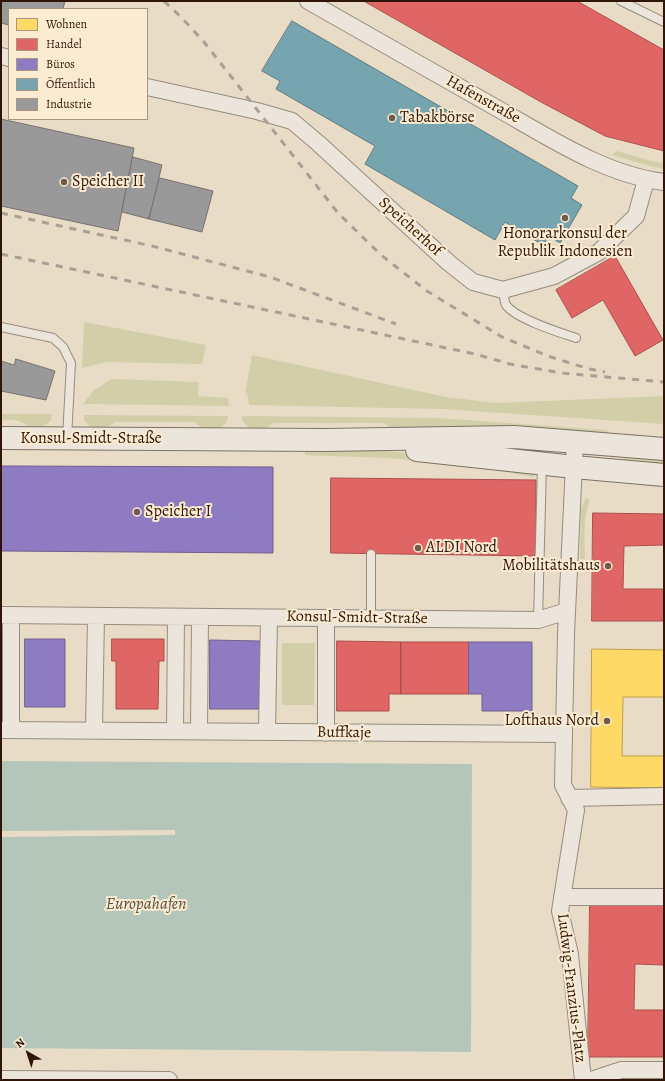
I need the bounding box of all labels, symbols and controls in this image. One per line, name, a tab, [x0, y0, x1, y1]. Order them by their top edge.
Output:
legend	[8, 8, 148, 120]
text: Wohnen	[46, 16, 87, 32]
text: Handel	[46, 36, 82, 52]
text: Büros	[46, 56, 75, 72]
street label: Hafenstraße	[443, 72, 523, 128]
text: Öffentlich	[46, 76, 95, 92]
text: Industrie	[46, 96, 92, 112]
place label: Tabakbörse	[400, 108, 475, 128]
marker: Tabakbörse	[387, 113, 397, 123]
place label: Speicher II	[72, 172, 144, 192]
marker: Speicher II	[59, 177, 69, 187]
street label: Speicherhof	[374, 193, 446, 261]
marker: Honorarkonsul der Republik Indonesien	[560, 213, 570, 223]
place label: Honorarkonsul der Republik Indonesien	[498, 224, 632, 262]
street label: Konsul-Smidt-Straße	[20, 429, 162, 449]
place label: Speicher I	[145, 502, 211, 522]
marker: Speicher I	[132, 507, 142, 517]
place label: ALDI Nord	[426, 538, 497, 558]
marker: ALDI Nord	[413, 543, 423, 553]
place label: Mobilitätshaus	[502, 556, 600, 576]
marker: Mobilitätshaus	[603, 561, 613, 571]
street label: Konsul-Smidt-Straße	[286, 607, 428, 629]
place label: Lofthaus Nord	[505, 711, 599, 731]
marker: Lofthaus Nord	[602, 716, 612, 726]
street label: Buffkaje	[317, 723, 371, 743]
water label: Europahafen	[106, 895, 186, 915]
street label: Ludwig-Franzius-Platz	[552, 912, 590, 1064]
north arrow	[8, 1033, 48, 1073]
text: N	[12, 1035, 28, 1052]

